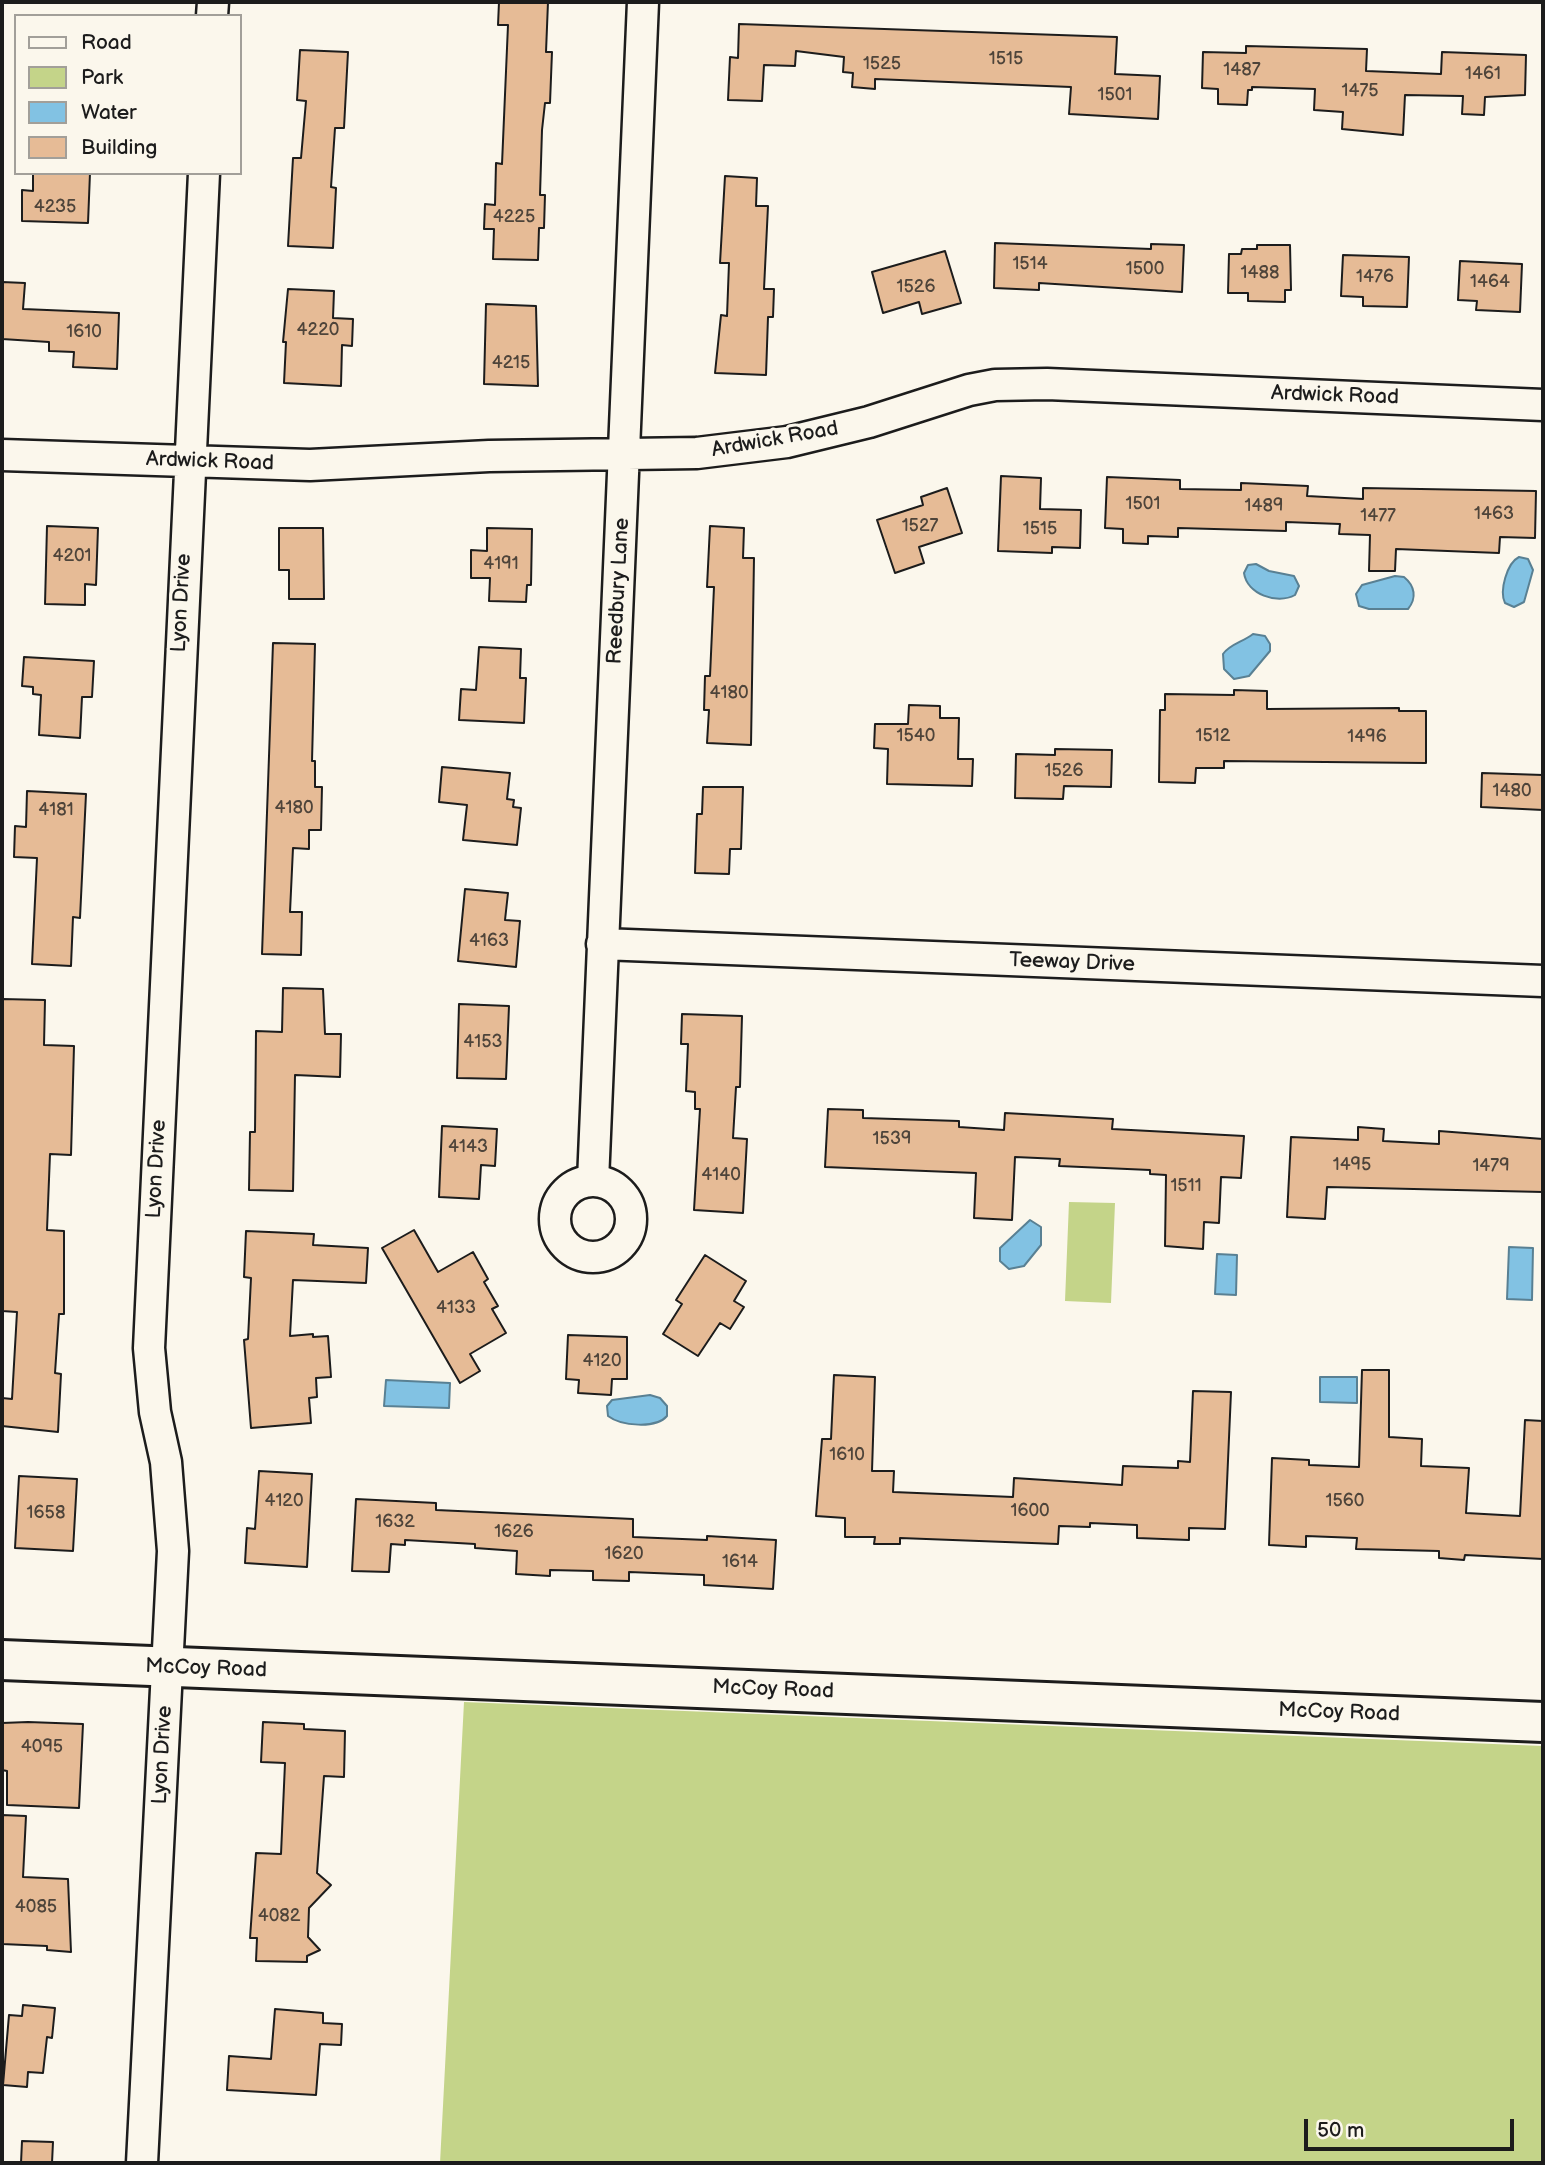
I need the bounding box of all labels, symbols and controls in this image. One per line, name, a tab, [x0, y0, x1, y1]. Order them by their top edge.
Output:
legend	[14, 14, 242, 175]
text: Road	[81, 30, 132, 55]
house number: 1515	[989, 48, 1023, 70]
house number: 1525	[863, 53, 901, 75]
house number: 1487	[1223, 59, 1261, 81]
house number: 1461	[1465, 63, 1501, 85]
text: Park	[81, 65, 123, 90]
house number: 1475	[1341, 80, 1379, 102]
house number: 1501	[1098, 84, 1132, 106]
text: Water	[81, 100, 137, 125]
text: Building	[81, 135, 157, 160]
house number: 4235	[34, 196, 76, 218]
house number: 4225	[493, 206, 535, 228]
house number: 1514	[1012, 253, 1048, 275]
house number: 1500	[1126, 258, 1164, 280]
house number: 1488	[1241, 262, 1279, 284]
house number: 1476	[1356, 266, 1394, 288]
house number: 1464	[1470, 271, 1510, 293]
house number: 1526	[897, 276, 935, 298]
house number: 4220	[297, 319, 339, 341]
house number: 1610	[66, 321, 102, 343]
house number: 4215	[492, 352, 530, 374]
street label: Ardwick Road	[1271, 381, 1399, 411]
street label: Ardwick Road	[710, 416, 840, 464]
street label: Ardwick Road	[146, 447, 274, 477]
house number: 1501	[1126, 493, 1160, 515]
house number: 1489	[1245, 495, 1283, 517]
house number: 1463	[1474, 503, 1514, 525]
house number: 1477	[1360, 505, 1396, 527]
house number: 1527	[902, 515, 938, 537]
street label: Reedbury Lane	[603, 517, 635, 665]
house number: 1515	[1023, 518, 1057, 540]
house number: 4201	[52, 545, 92, 567]
street label: Lyon Drive	[167, 553, 197, 653]
house number: 4191	[483, 553, 519, 575]
house number: 4180	[709, 682, 749, 704]
house number: 1540	[897, 725, 935, 747]
house number: 1512	[1196, 725, 1230, 747]
house number: 1496	[1347, 726, 1387, 748]
house number: 1526	[1045, 760, 1083, 782]
house number: 1480	[1492, 780, 1532, 802]
house number: 4180	[274, 797, 314, 819]
house number: 4181	[38, 799, 74, 821]
house number: 4163	[469, 930, 509, 952]
street label: Teeway Drive	[1009, 948, 1135, 978]
house number: 4153	[463, 1031, 503, 1053]
street label: Lyon Drive	[142, 1119, 172, 1219]
house number: 1539	[873, 1128, 911, 1150]
house number: 4143	[448, 1136, 488, 1158]
house number: 1495	[1333, 1154, 1371, 1176]
house number: 1479	[1472, 1155, 1510, 1177]
house number: 4140	[701, 1164, 741, 1186]
house number: 1511	[1170, 1175, 1202, 1197]
house number: 4133	[436, 1297, 476, 1319]
house number: 4120	[582, 1350, 622, 1372]
house number: 1610	[829, 1444, 865, 1466]
house number: 4120	[264, 1490, 304, 1512]
house number: 1560	[1326, 1490, 1364, 1512]
house number: 1600	[1010, 1500, 1050, 1522]
house number: 1658	[27, 1502, 65, 1524]
house number: 1632	[375, 1511, 415, 1533]
house number: 1626	[494, 1521, 534, 1543]
house number: 1620	[604, 1543, 644, 1565]
house number: 1614	[722, 1551, 758, 1573]
street label: McCoy Road	[145, 1654, 267, 1684]
street label: McCoy Road	[712, 1675, 834, 1705]
street label: McCoy Road	[1278, 1698, 1400, 1728]
street label: Lyon Drive	[148, 1705, 178, 1805]
house number: 4095	[21, 1736, 63, 1758]
house number: 4085	[15, 1896, 57, 1918]
house number: 4082	[258, 1905, 300, 1927]
scale bar	[1307, 2106, 1517, 2150]
text: 50 m	[1317, 2118, 1364, 2143]

